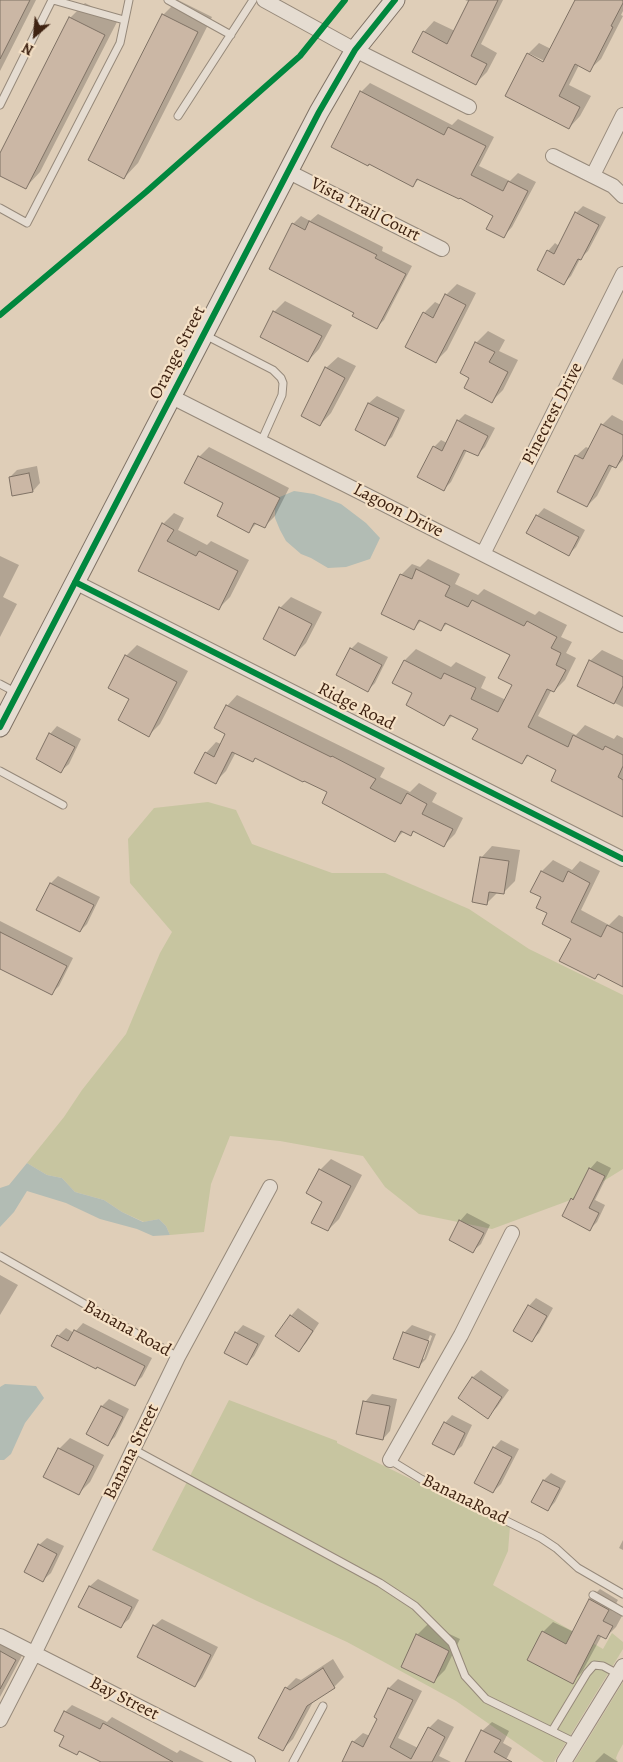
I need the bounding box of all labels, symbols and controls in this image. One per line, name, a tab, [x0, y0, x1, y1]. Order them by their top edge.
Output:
north arrow	[10, 10, 60, 60]
text: N	[19, 38, 37, 60]
street label: Vista Trail Court	[306, 173, 424, 247]
street label: Orange Street	[145, 303, 211, 403]
street label: Pinecrest Drive	[518, 359, 588, 469]
street label: Lagoon Drive	[349, 479, 447, 543]
street label: Ridge Road	[314, 678, 398, 736]
street label: Banana Road	[79, 1296, 175, 1362]
street label: Banana Street	[100, 1401, 164, 1503]
street label: BananaRoad	[419, 1470, 511, 1530]
street label: Bay Street	[86, 1672, 162, 1726]

